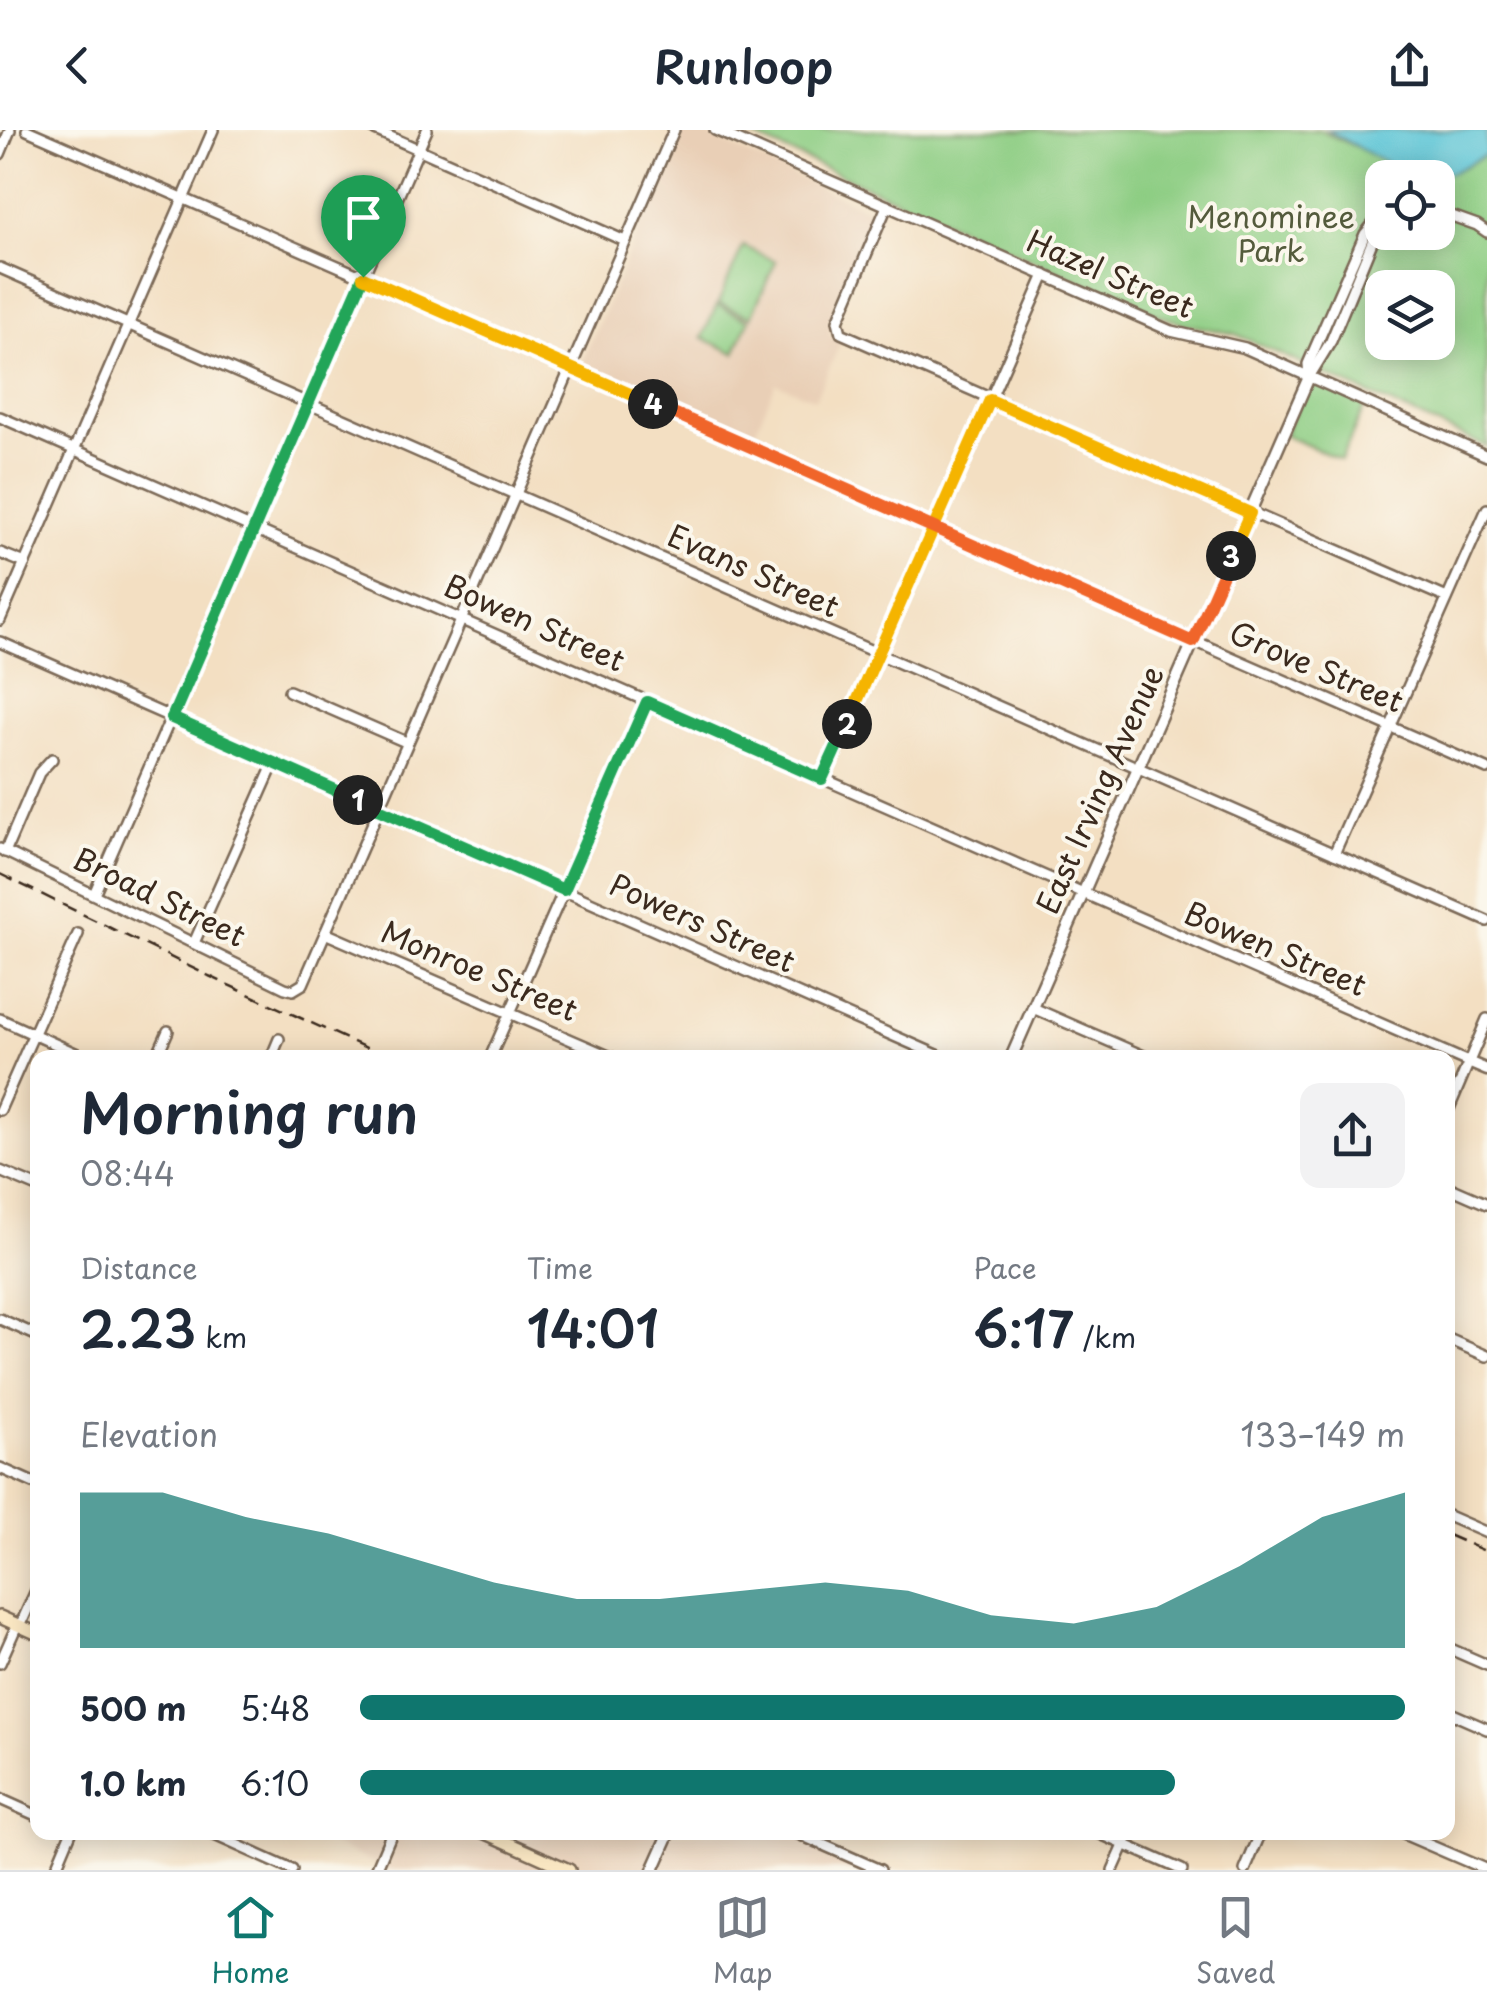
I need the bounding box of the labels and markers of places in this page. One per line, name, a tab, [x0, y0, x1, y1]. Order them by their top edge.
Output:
pin	[321, 175, 406, 278]
pin: 4	[628, 379, 678, 429]
pin: 3	[1206, 531, 1256, 581]
pin: 2	[822, 699, 872, 749]
pin: 1	[333, 775, 383, 825]

